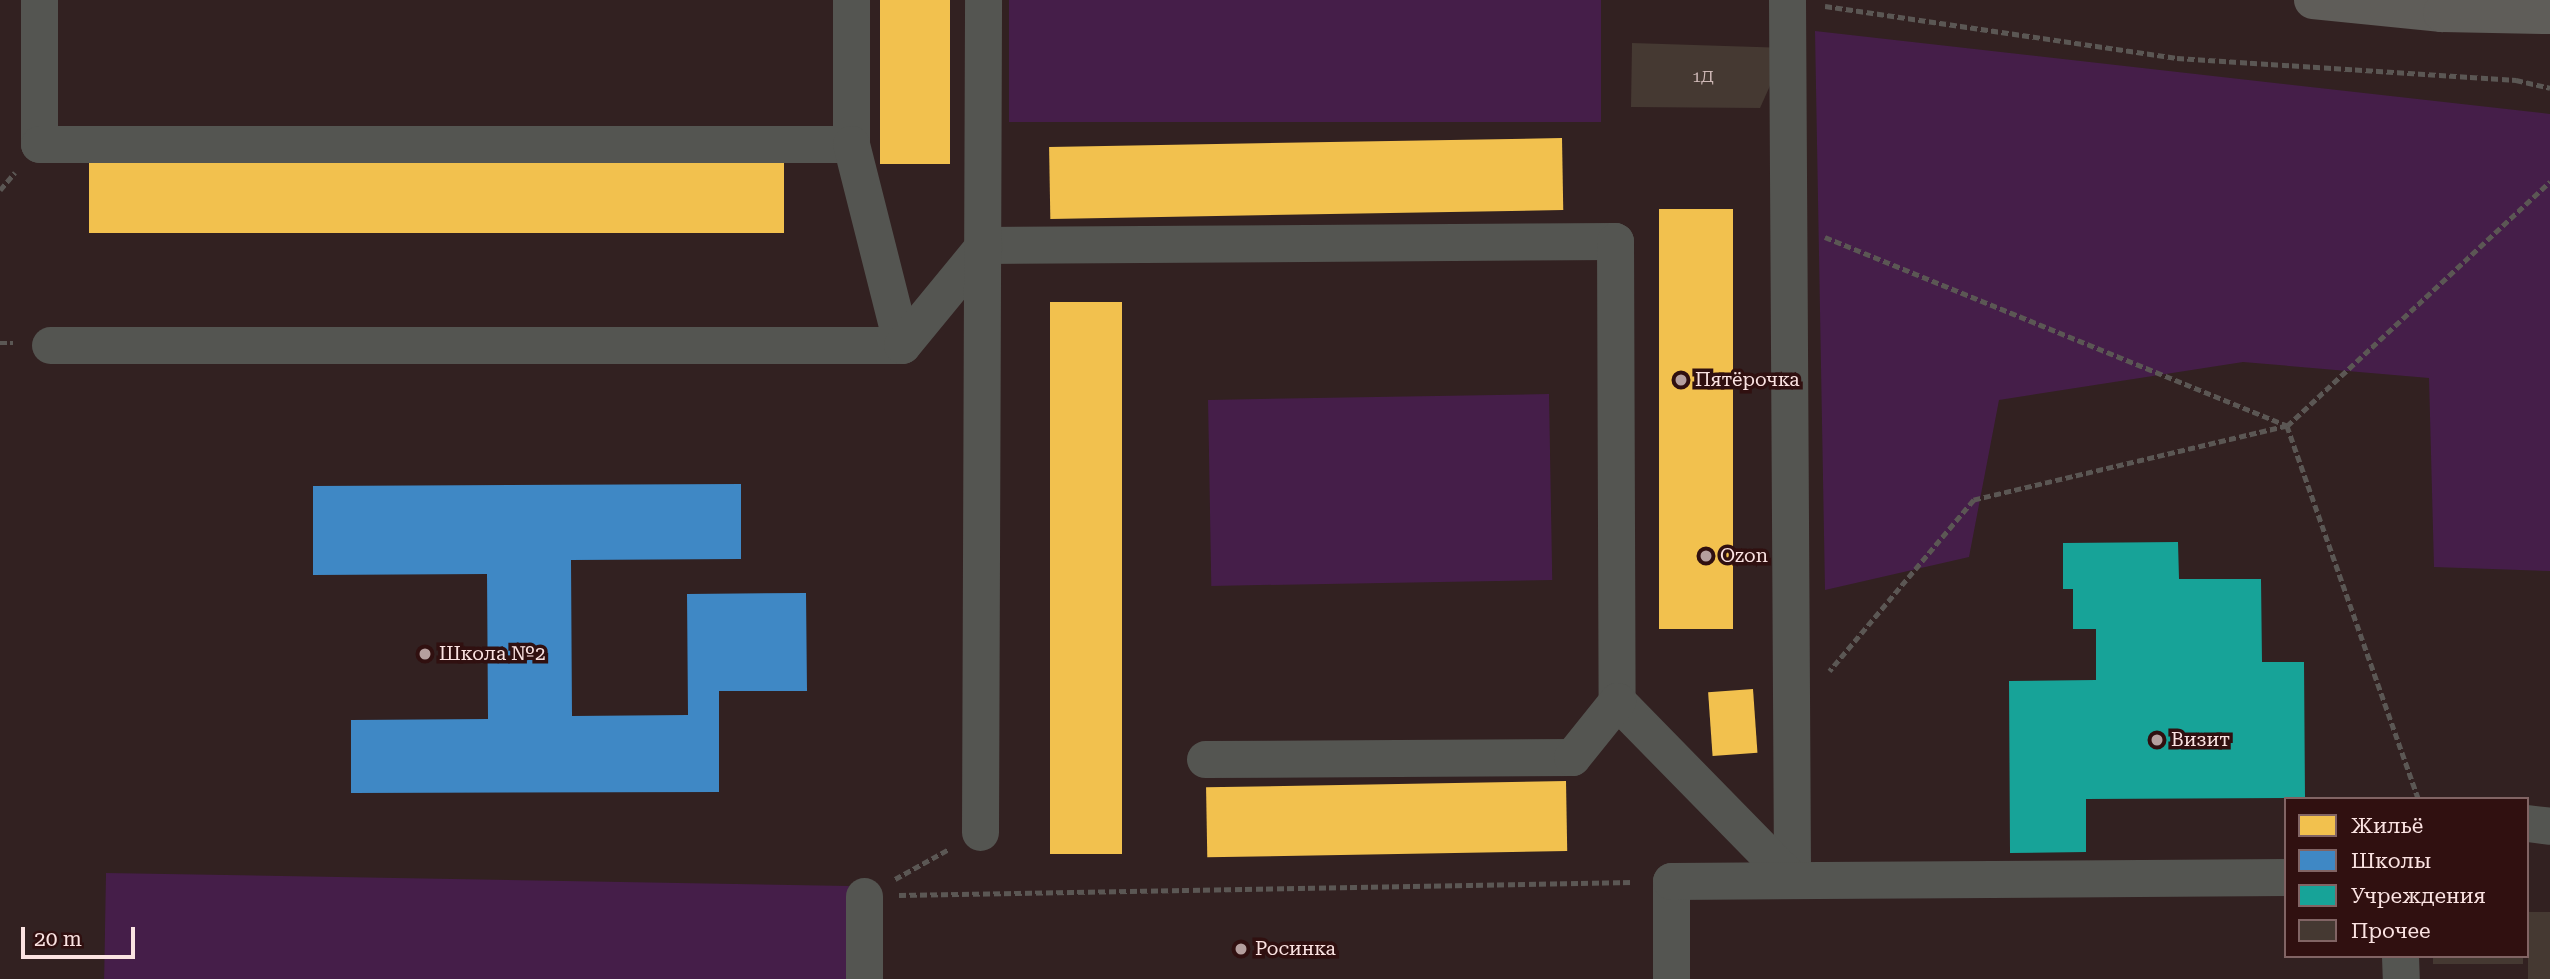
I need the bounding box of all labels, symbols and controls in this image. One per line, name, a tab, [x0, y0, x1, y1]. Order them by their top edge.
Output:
house number: 1Д	[1692, 67, 1714, 87]
place label: Пятёрочка	[1695, 369, 1800, 391]
marker: Пятёрочка	[1673, 372, 1689, 388]
place label: Ozon	[1720, 545, 1768, 567]
marker: Ozon	[1698, 548, 1714, 564]
place label: Школа №2	[439, 643, 546, 665]
marker: Школа №2	[417, 646, 433, 662]
place label: Визит	[2171, 729, 2230, 751]
marker: Визит	[2149, 732, 2165, 748]
legend	[2284, 797, 2529, 958]
text: Жильё	[2351, 814, 2423, 838]
text: Школы	[2351, 849, 2431, 873]
text: Учреждения	[2351, 884, 2486, 908]
scale bar	[24, 912, 138, 956]
text: Прочее	[2351, 919, 2431, 943]
text: 20 m	[34, 927, 82, 951]
place label: Росинка	[1255, 938, 1336, 960]
marker: Росинка	[1233, 941, 1249, 957]

